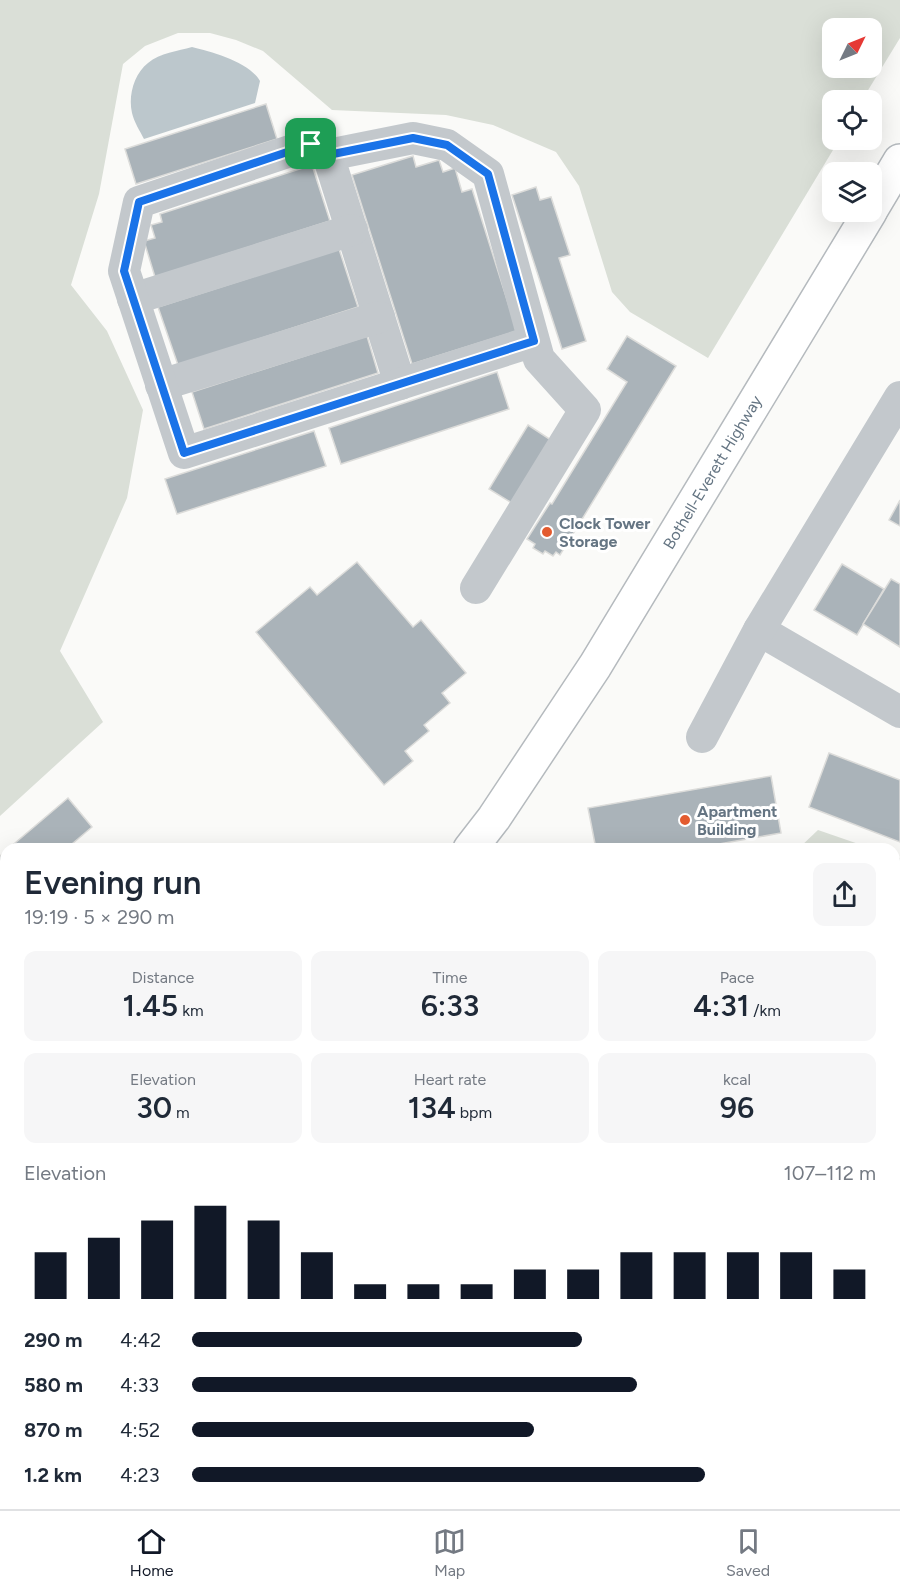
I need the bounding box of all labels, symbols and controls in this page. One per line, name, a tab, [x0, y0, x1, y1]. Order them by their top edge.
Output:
north arrow	[822, 18, 882, 78]
map controls	[822, 18, 882, 222]
button: locate	[822, 90, 882, 150]
pin	[285, 118, 336, 169]
icon: arrive	[294, 127, 327, 160]
button: layers	[822, 162, 882, 222]
street label: Bothell-Everett Highway	[659, 392, 766, 552]
place label: Clock Tower Storage	[559, 514, 650, 551]
marker: Clock Tower Storage	[540, 525, 554, 539]
place label: Apartment Building	[697, 802, 777, 839]
marker: Apartment Building	[678, 813, 692, 827]
text: Evening run	[24, 863, 201, 902]
button: share	[813, 863, 876, 926]
text: 19:19 · 5 × 290 m	[24, 905, 174, 929]
text: Distance	[132, 968, 194, 987]
text: Time	[433, 968, 467, 987]
text: Pace	[720, 968, 754, 987]
text: 1.45	[122, 987, 178, 1024]
text: 6:33	[421, 987, 479, 1024]
text: 4:31	[693, 987, 749, 1024]
text: km	[178, 1001, 204, 1020]
text: /km	[749, 1001, 781, 1020]
text: Elevation	[130, 1070, 196, 1089]
text: Heart rate	[414, 1070, 486, 1089]
text: kcal	[723, 1070, 751, 1089]
text: 30	[136, 1089, 172, 1126]
text: 134	[408, 1089, 456, 1126]
text: 96	[720, 1089, 754, 1126]
text: m	[172, 1103, 190, 1122]
text: bpm	[456, 1103, 492, 1122]
text: Elevation	[24, 1161, 106, 1185]
text: 107–112 m	[784, 1161, 876, 1185]
text: 290 m	[24, 1328, 82, 1352]
text: 4:42	[120, 1328, 161, 1352]
text: 580 m	[24, 1373, 83, 1397]
text: 4:33	[120, 1373, 159, 1397]
text: 870 m	[24, 1418, 83, 1442]
text: 4:52	[120, 1418, 160, 1442]
text: 1.2 km	[24, 1463, 82, 1487]
text: 4:23	[120, 1463, 160, 1487]
tab: Home	[130, 1525, 174, 1580]
tab: Map	[433, 1525, 466, 1580]
tab: Saved	[726, 1525, 770, 1580]

